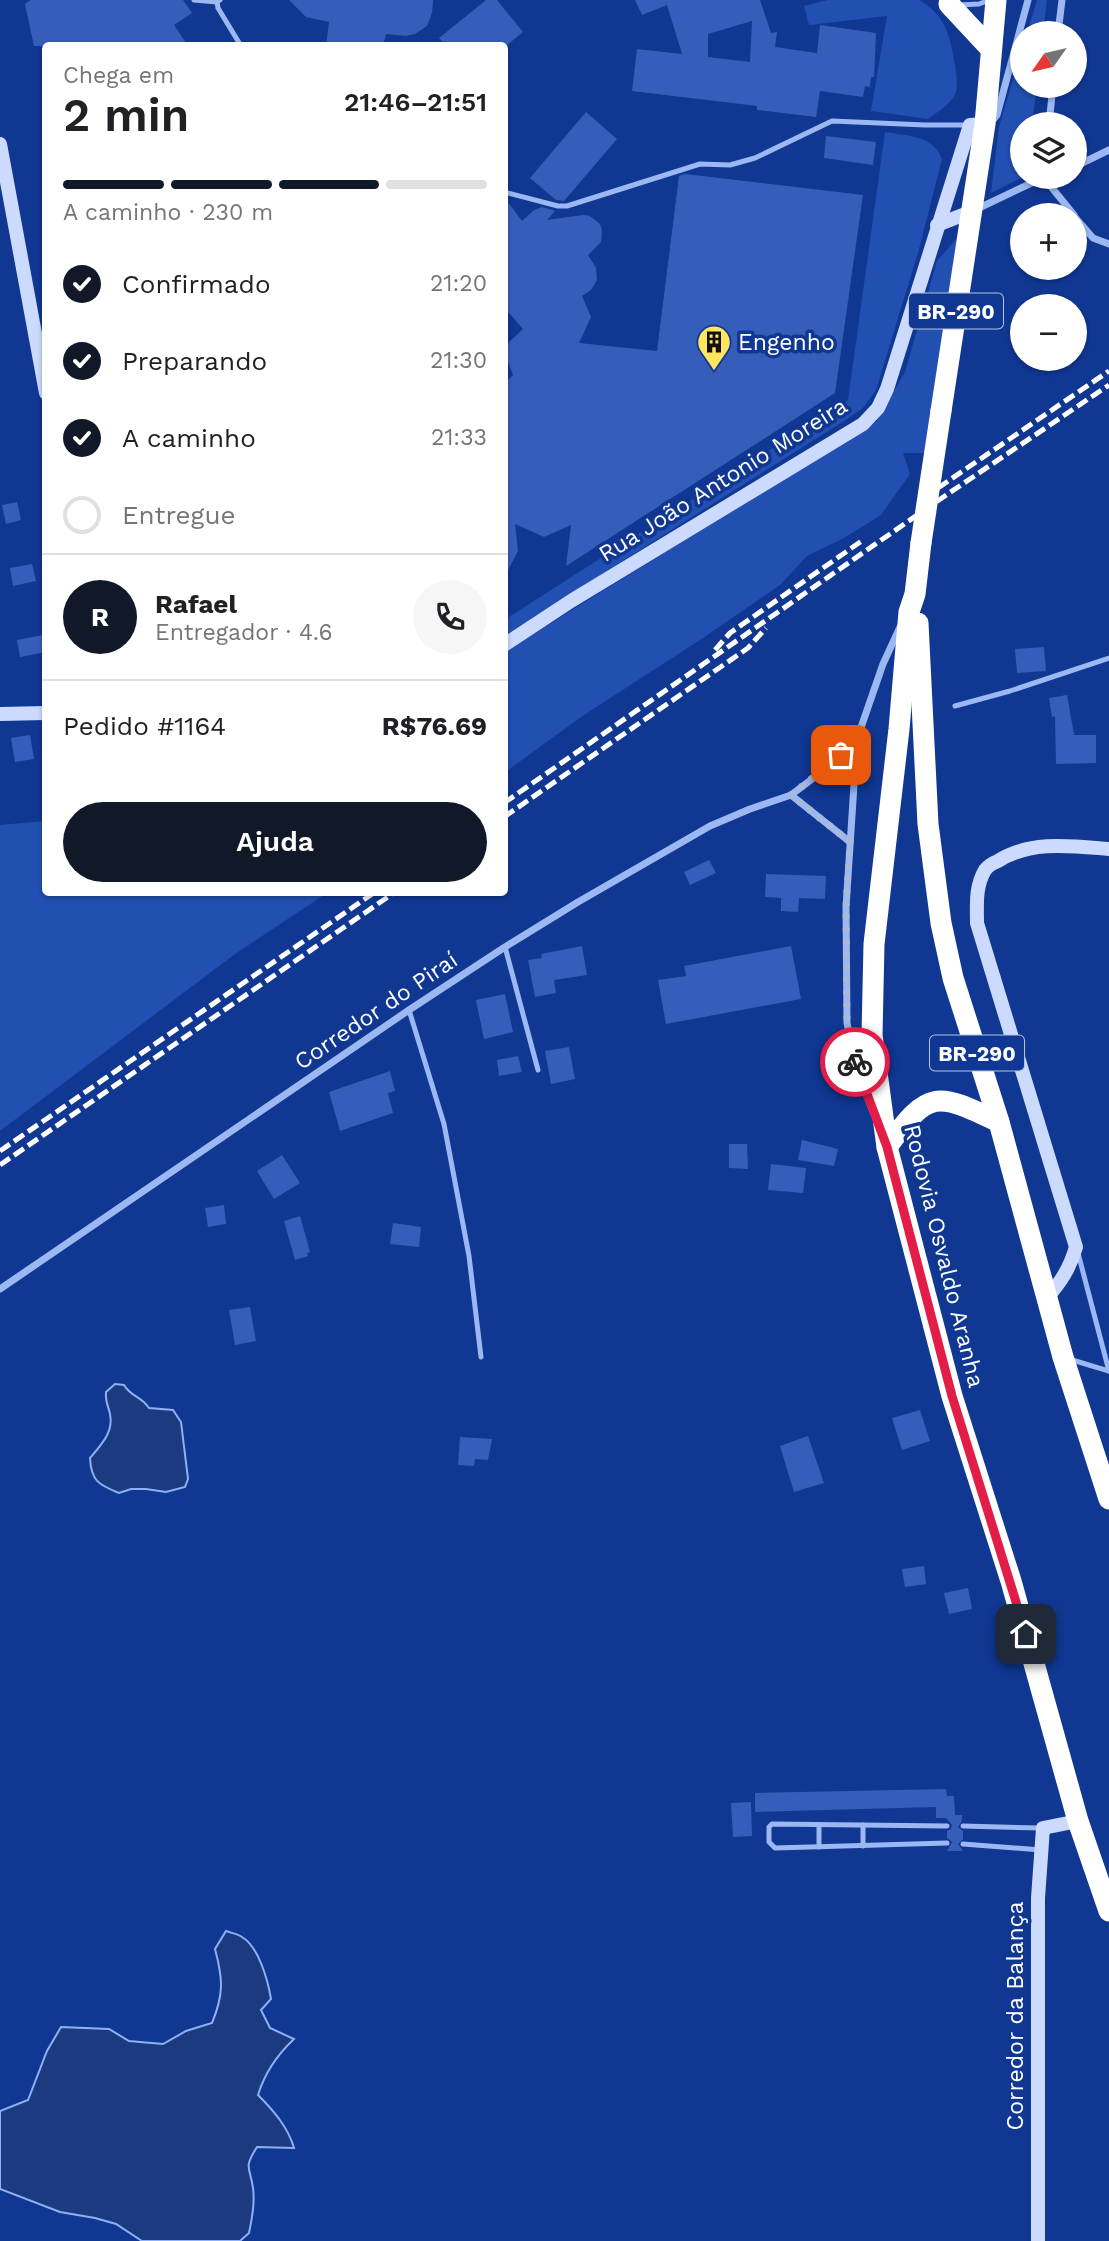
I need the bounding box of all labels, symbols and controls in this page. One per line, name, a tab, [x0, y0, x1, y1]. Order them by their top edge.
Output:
north arrow	[1010, 21, 1087, 98]
map controls	[1010, 21, 1087, 371]
text: Chega em	[63, 62, 174, 89]
text: 21:46–21:51	[344, 87, 487, 117]
text: 2 min	[63, 88, 189, 142]
button: layers	[1010, 112, 1087, 189]
text: A caminho · 230 m	[63, 199, 273, 226]
button: +	[1010, 203, 1087, 280]
icon: check	[63, 265, 101, 303]
text: Confirmado	[122, 269, 271, 299]
text: 21:20	[430, 270, 487, 297]
road number: BR-290	[909, 294, 1003, 328]
button: −	[1010, 294, 1087, 371]
building icon: Engenho	[695, 323, 733, 372]
place label: Engenho	[738, 329, 835, 356]
icon: check	[63, 342, 101, 380]
text: Preparando	[122, 346, 267, 376]
text: 21:30	[430, 347, 487, 374]
street label: Rua João Antonio Moreira	[594, 392, 852, 568]
icon: check	[63, 419, 101, 457]
text: A caminho	[122, 423, 256, 453]
text: 21:33	[431, 424, 487, 451]
text: Entregue	[122, 500, 235, 530]
button: phone	[413, 580, 487, 654]
text: Rafael	[155, 589, 237, 619]
text: R	[91, 602, 109, 632]
text: Entregador · 4.6	[155, 619, 332, 646]
text: Pedido #1164	[63, 711, 226, 741]
text: R$76.69	[382, 711, 487, 741]
pin	[811, 725, 871, 785]
icon: bag	[822, 736, 860, 774]
button: Ajuda	[63, 802, 487, 882]
street label: Corredor do Piraí	[289, 947, 463, 1075]
courier	[820, 1027, 890, 1097]
road number: BR-290	[930, 1036, 1024, 1070]
icon: bike	[836, 1043, 874, 1081]
street label: Rodovia Osvaldo Aranha	[898, 1122, 990, 1390]
pin	[996, 1604, 1056, 1664]
icon: home	[1007, 1615, 1045, 1653]
street label: Corredor da Balança	[1002, 1901, 1029, 2131]

